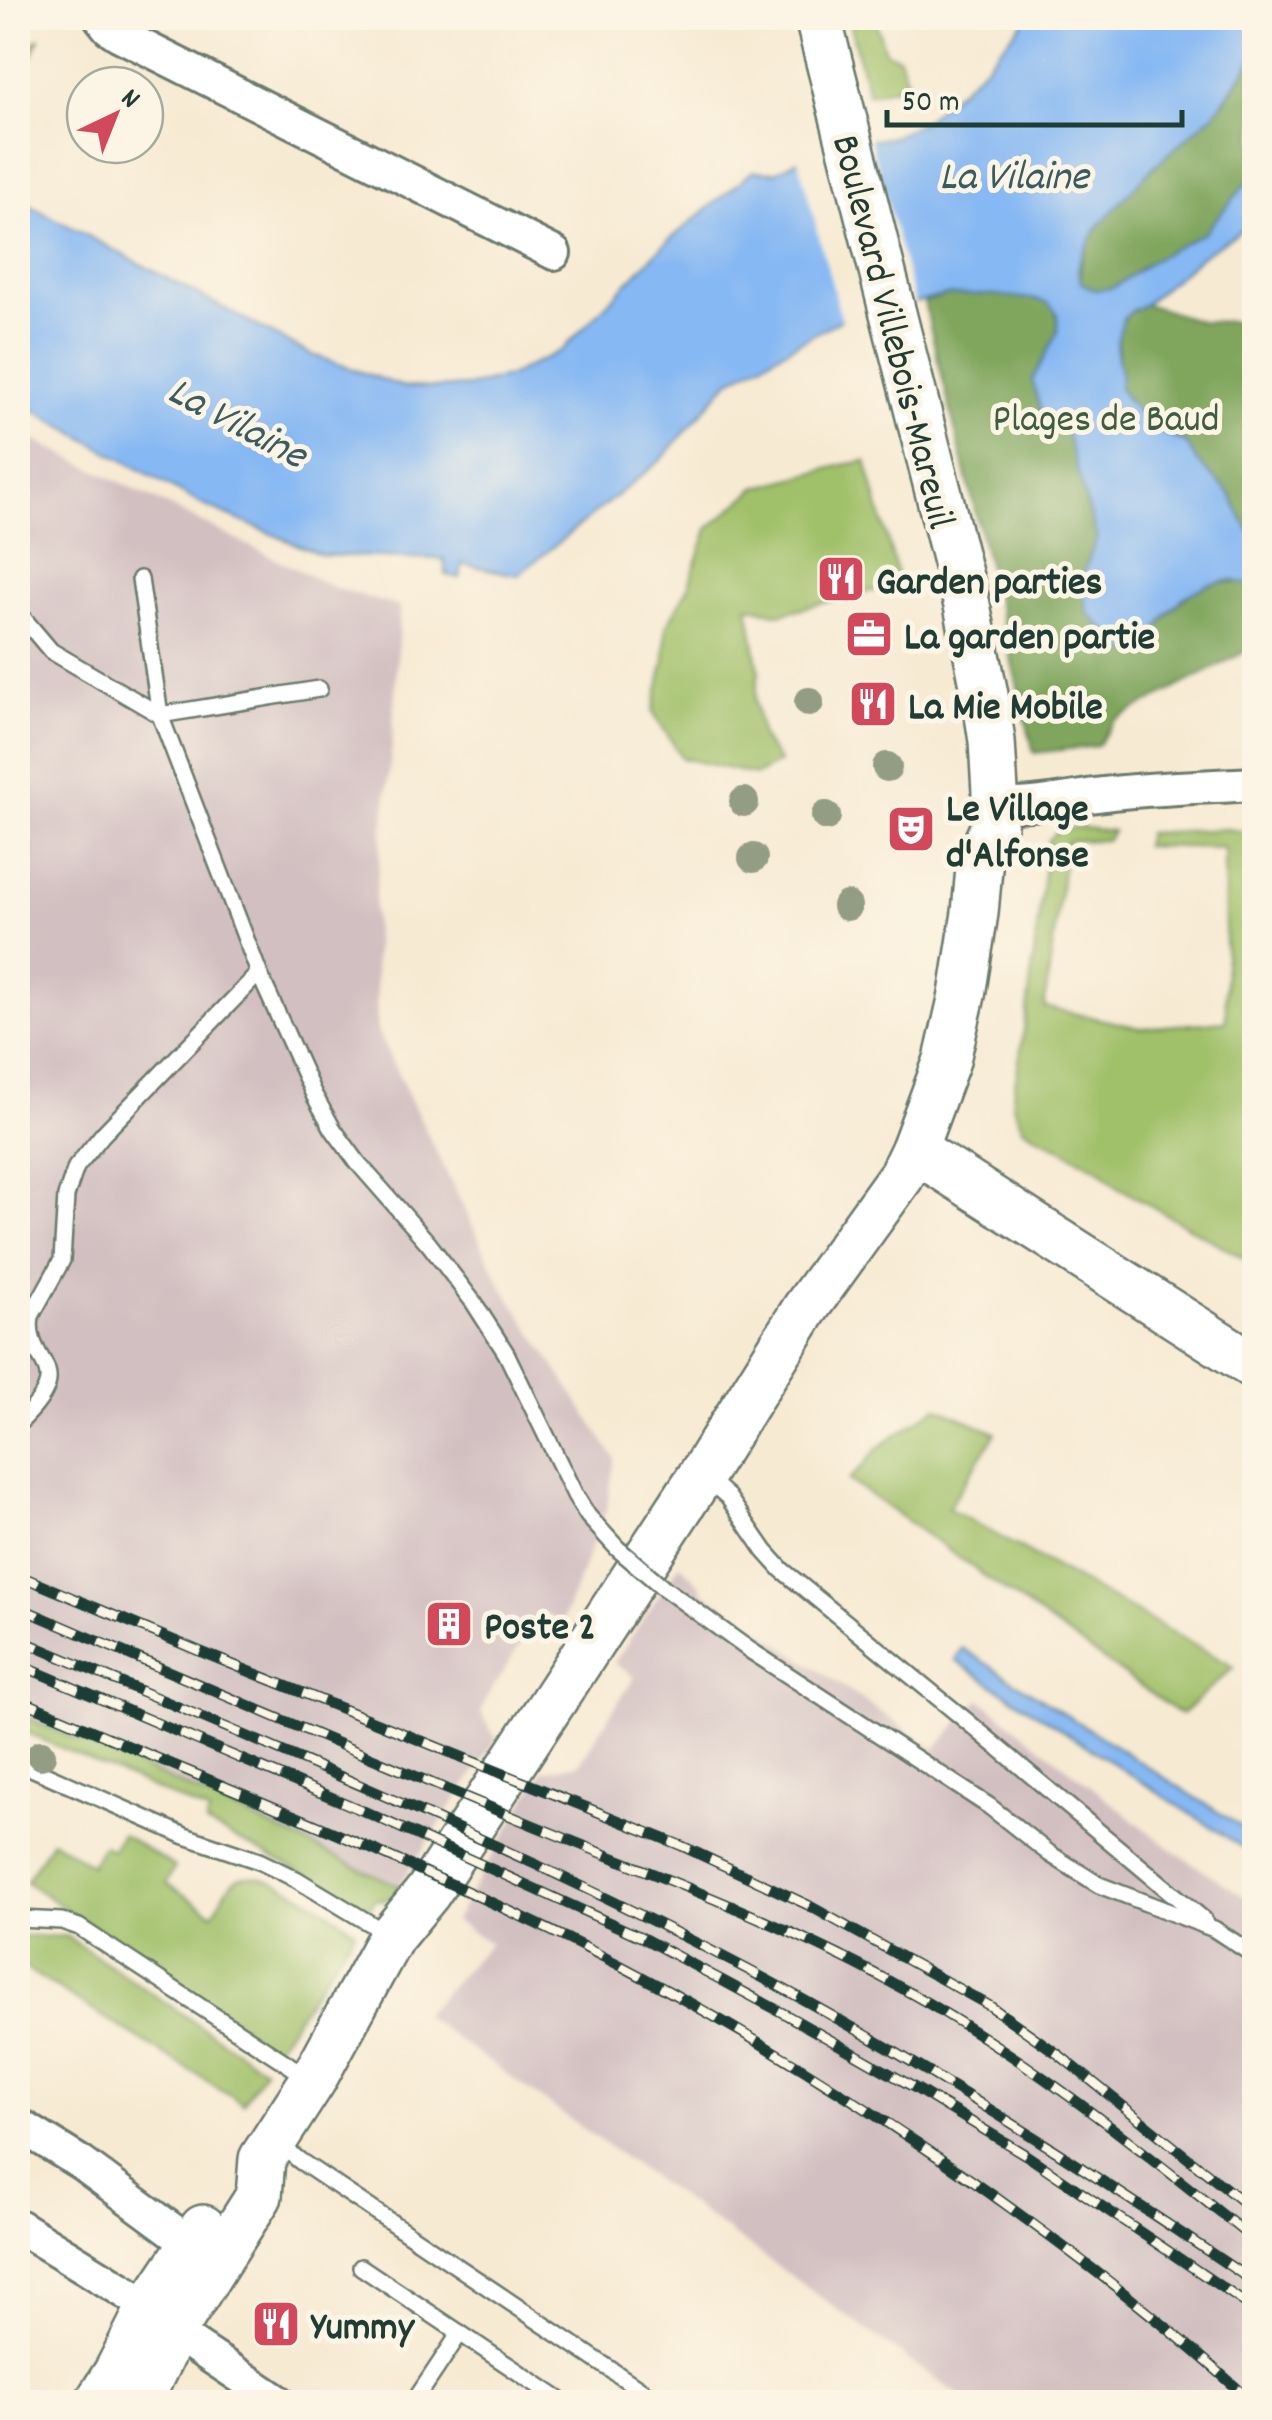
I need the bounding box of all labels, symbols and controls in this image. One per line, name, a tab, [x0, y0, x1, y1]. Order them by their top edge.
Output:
north arrow	[65, 65, 165, 165]
scale bar	[887, 65, 1182, 127]
text: N	[110, 81, 147, 120]
text: 50 m	[902, 83, 960, 126]
street label: Boulevard Villebois-Mareuil	[813, 130, 966, 536]
water label: La Vilaine	[939, 150, 1091, 210]
water label: La Vilaine	[156, 365, 318, 489]
park label: Plages de Baud	[993, 394, 1219, 451]
restaurant icon: Garden parties	[815, 553, 867, 605]
place label: Garden parties	[876, 557, 1102, 614]
office icon: La garden partie	[843, 608, 895, 660]
place label: La garden partie	[904, 612, 1155, 669]
restaurant icon: La Mie Mobile	[847, 678, 899, 730]
place label: La Mie Mobile	[908, 682, 1103, 739]
place label: Le Village d'Alfonse	[946, 784, 1089, 887]
theatre icon: Le Village d'Alfonse	[885, 803, 937, 855]
building icon: Poste 2	[423, 1598, 475, 1650]
place label: Poste 2	[484, 1602, 596, 1659]
restaurant icon: Yummy	[250, 2298, 302, 2350]
place label: Yummy	[310, 2302, 416, 2359]

